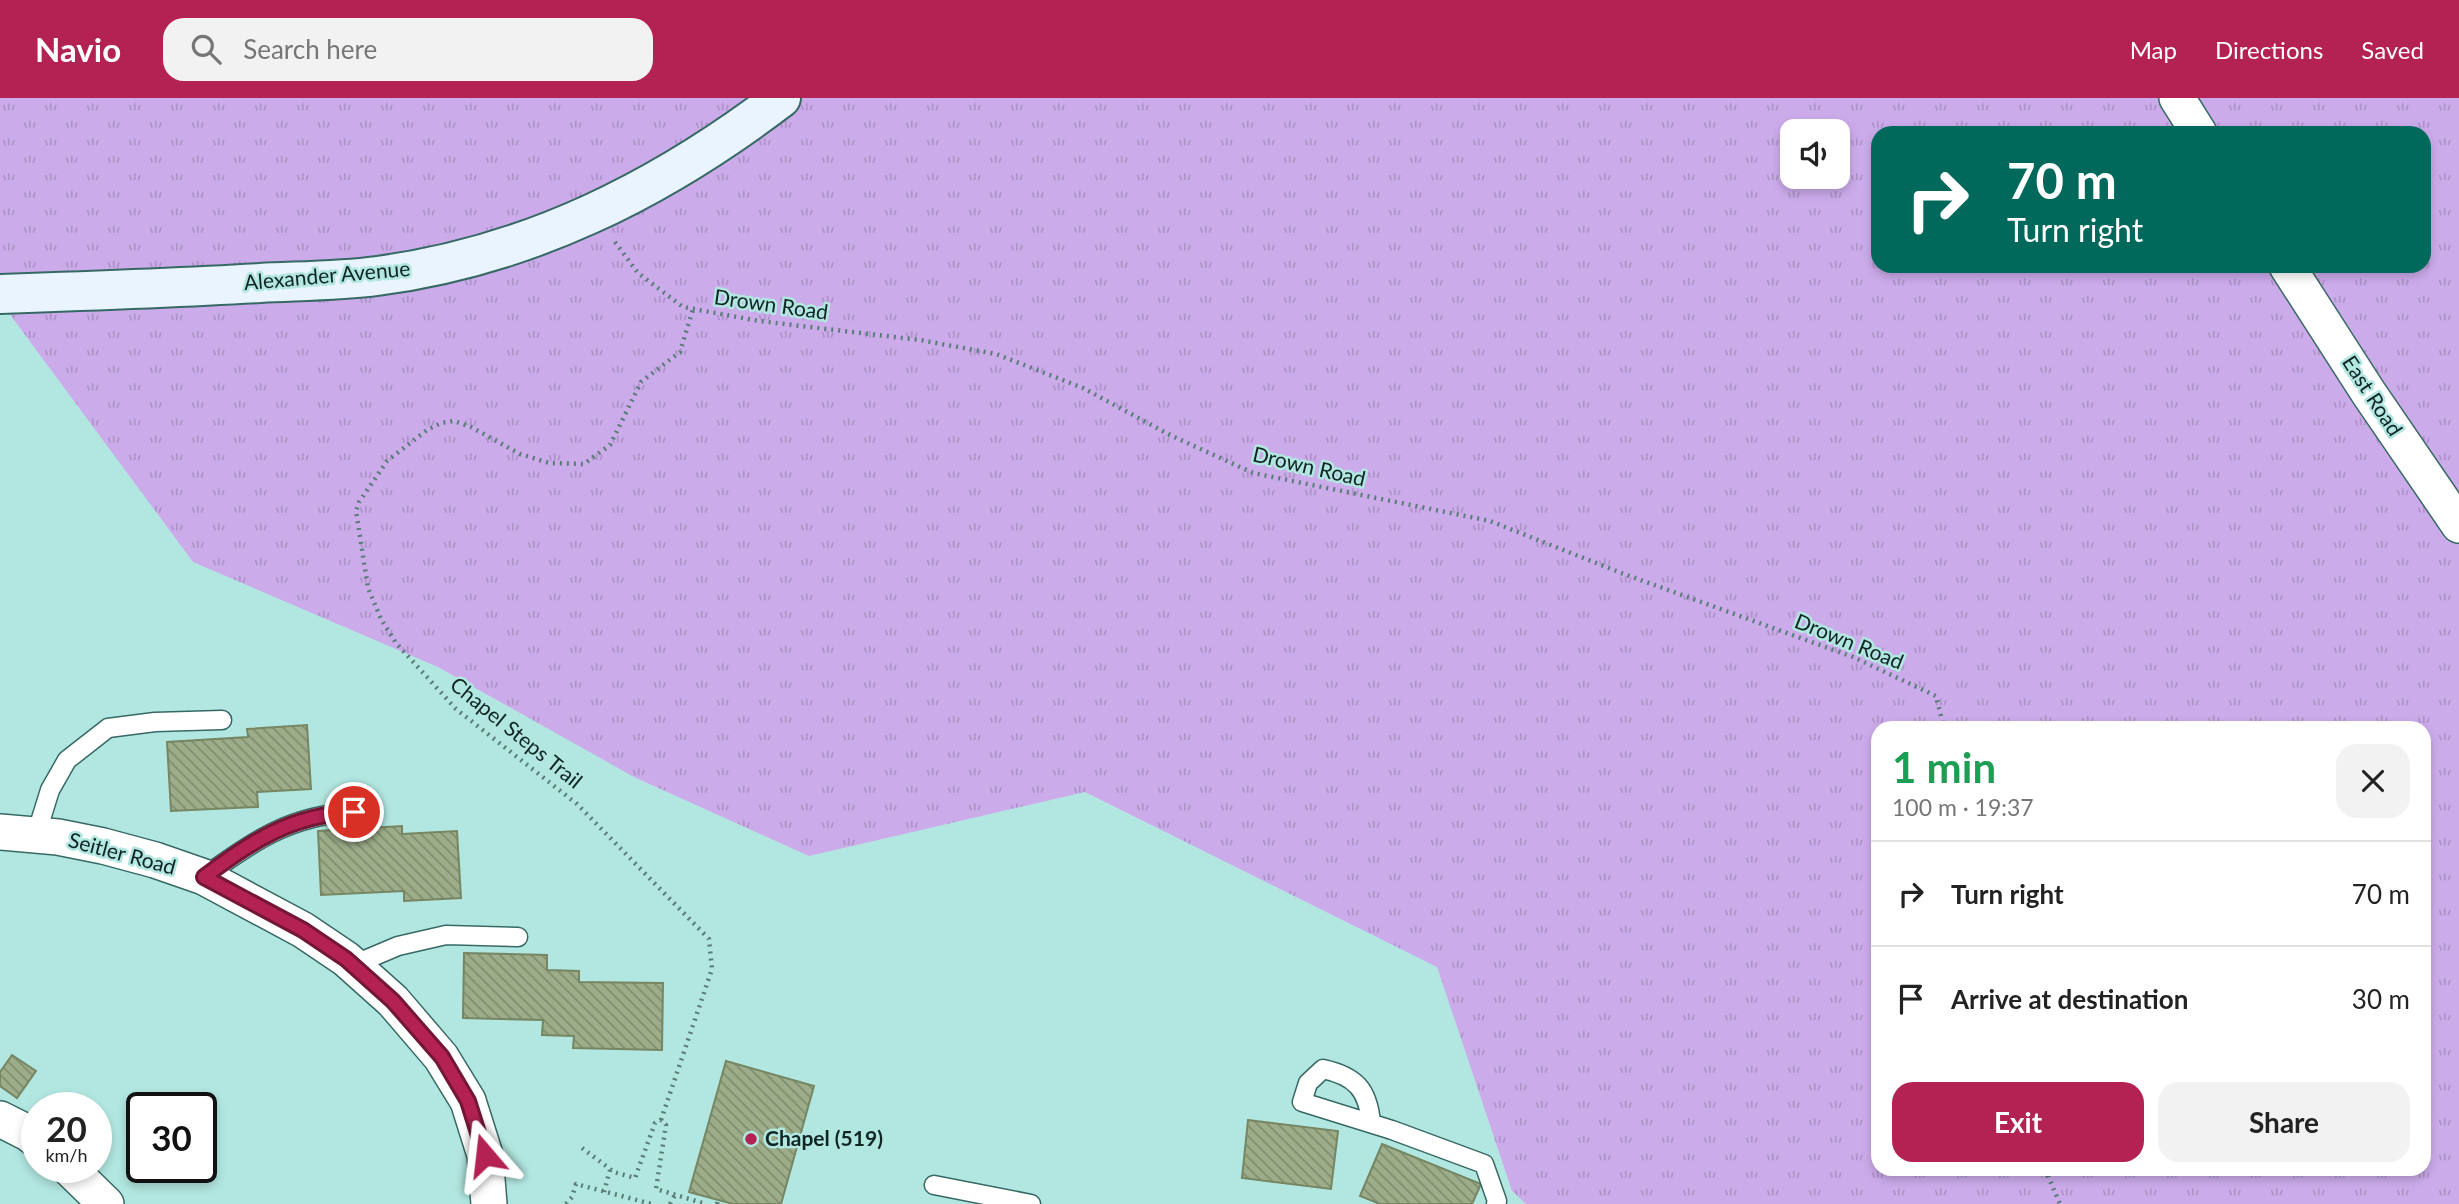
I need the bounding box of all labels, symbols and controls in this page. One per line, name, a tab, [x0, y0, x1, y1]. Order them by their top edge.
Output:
search box	[163, 18, 653, 81]
text: Navio	[35, 29, 121, 69]
icon: search	[187, 30, 225, 68]
text: Search here	[243, 33, 377, 65]
text: Map	[2130, 35, 2177, 64]
text: Directions	[2215, 35, 2323, 64]
text: Saved	[2361, 35, 2424, 64]
map controls	[1780, 119, 1850, 189]
button: sound	[1780, 119, 1850, 189]
text: 70 m	[2007, 151, 2117, 209]
icon: right	[1892, 154, 1983, 245]
text: Turn right	[2007, 210, 2143, 249]
street label: Alexander Avenue	[243, 255, 411, 294]
street label: Drown Road	[713, 283, 830, 324]
street label: East Road	[2338, 350, 2409, 440]
street label: Drown Road	[1251, 440, 1368, 491]
street label: Drown Road	[1792, 608, 1908, 674]
street label: Chapel Steps Trail	[446, 671, 588, 793]
text: 1 min	[1892, 742, 1996, 792]
button: close	[2336, 744, 2410, 818]
pin	[324, 782, 384, 842]
icon: arrive	[335, 793, 373, 831]
text: 100 m · 19:37	[1892, 793, 2034, 821]
street label: Seitler Road	[66, 826, 179, 879]
icon: right	[1892, 875, 1930, 913]
text: Turn right	[1951, 878, 2064, 910]
text: 70 m	[2352, 878, 2410, 910]
icon: arrive	[1892, 980, 1930, 1018]
text: Arrive at destination	[1951, 983, 2188, 1015]
text: 30 m	[2352, 983, 2410, 1015]
button: Exit	[1892, 1082, 2144, 1162]
button: Share	[2158, 1082, 2410, 1162]
speed limit sign: 30	[126, 1092, 217, 1183]
text: 20	[46, 1107, 87, 1149]
position arrow	[448, 1118, 522, 1192]
place label: Chapel (519)	[765, 1125, 883, 1150]
marker: Chapel (519)	[743, 1131, 759, 1147]
text: km/h	[45, 1144, 88, 1166]

